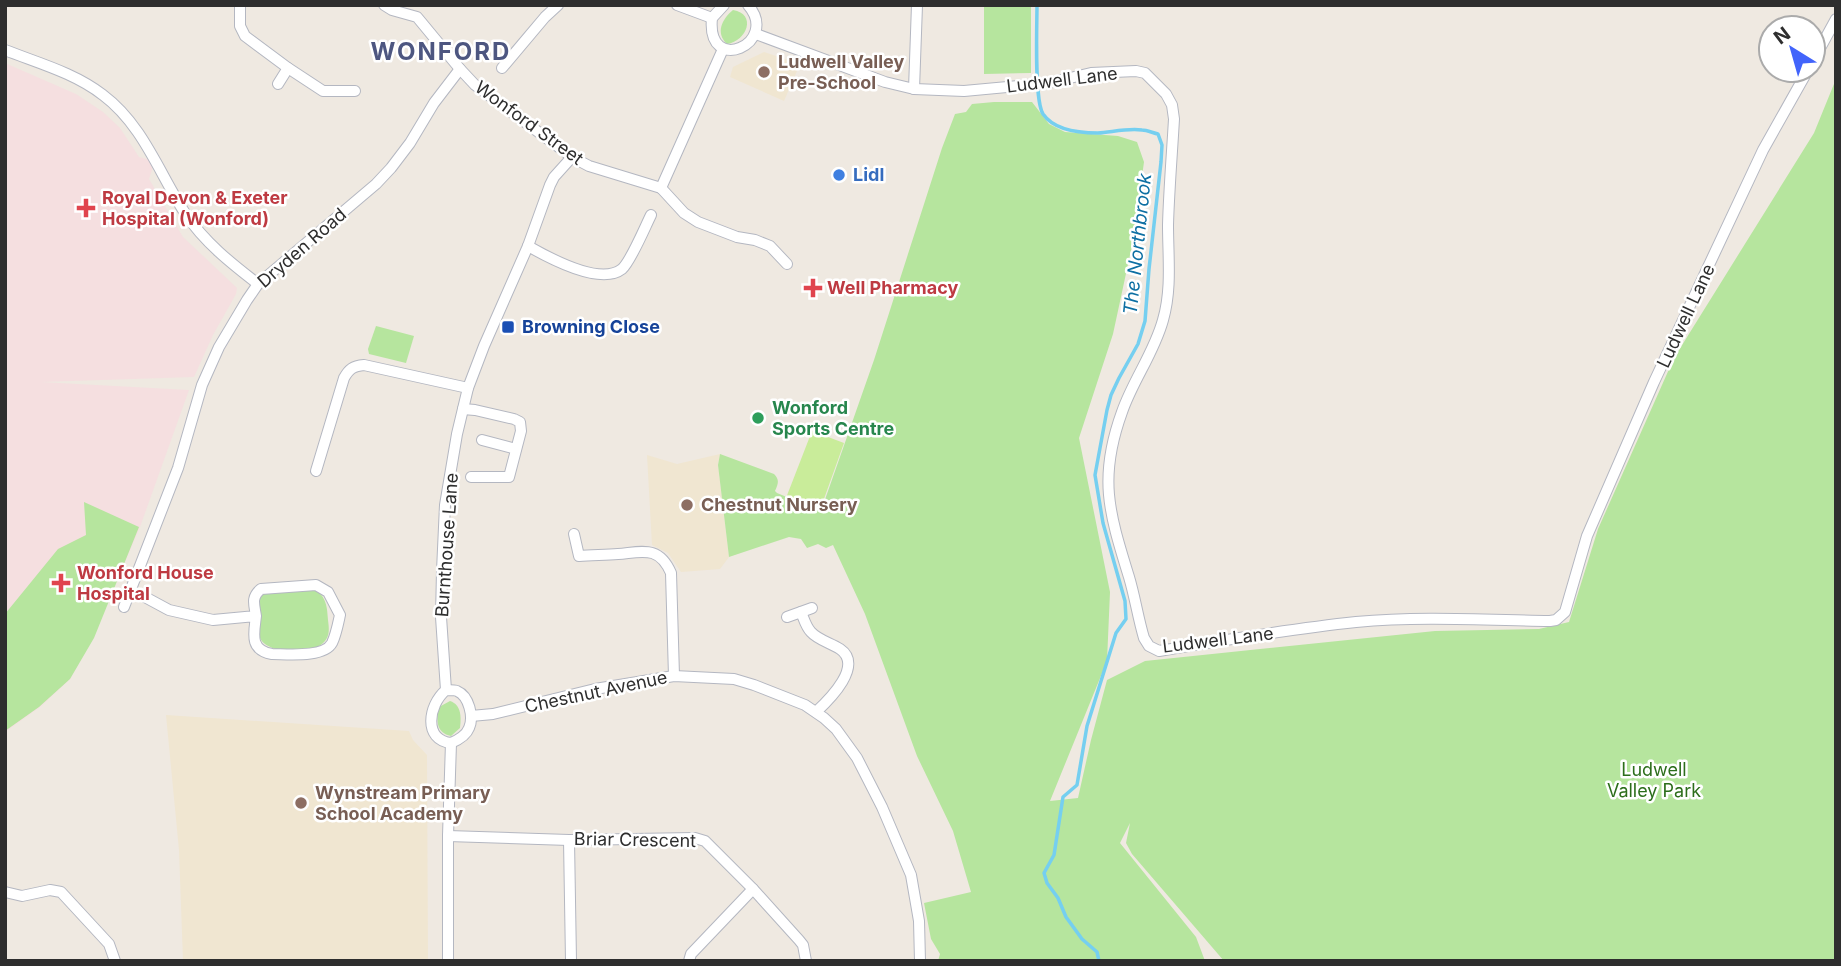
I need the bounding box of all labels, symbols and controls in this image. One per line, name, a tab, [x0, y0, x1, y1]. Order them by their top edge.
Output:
north arrow	[1757, 14, 1827, 84]
text: N	[1769, 22, 1795, 49]
district label: WONFORD	[371, 37, 511, 66]
place label: Ludwell Valley Pre-School	[778, 51, 905, 93]
street label: Ludwell Lane	[1005, 62, 1119, 97]
marker: Ludwell Valley Pre-School	[756, 64, 772, 80]
street label: Wonford Street	[471, 76, 588, 169]
place label: Lidl	[853, 164, 884, 185]
marker: Lidl	[831, 167, 847, 183]
water label: The Northbrook	[1119, 172, 1156, 316]
place label: Royal Devon & Exeter Hospital (Wonford)	[102, 187, 288, 229]
marker: Royal Devon & Exeter Hospital (Wonford)	[76, 198, 96, 218]
street label: Dryden Road	[253, 203, 350, 292]
street label: Ludwell Lane	[1652, 261, 1719, 371]
place label: Well Pharmacy	[827, 277, 958, 298]
marker: Well Pharmacy	[805, 280, 821, 296]
place label: Browning Close	[522, 316, 660, 337]
marker: Browning Close	[500, 319, 516, 335]
place label: Wonford Sports Centre	[772, 397, 894, 439]
marker: Wonford Sports Centre	[750, 410, 766, 426]
street label: Burnthouse Lane	[431, 472, 462, 618]
place label: Chestnut Nursery	[701, 494, 858, 515]
marker: Chestnut Nursery	[679, 497, 695, 513]
place label: Wonford House Hospital	[77, 562, 214, 604]
marker: Wonford House Hospital	[51, 573, 71, 593]
street label: Ludwell Lane	[1161, 622, 1275, 657]
street label: Chestnut Avenue	[523, 666, 669, 717]
park label: Ludwell Valley Park	[1607, 759, 1701, 801]
place label: Wynstream Primary School Academy	[315, 782, 491, 824]
marker: Wynstream Primary School Academy	[293, 795, 309, 811]
street label: Briar Crescent	[574, 828, 696, 851]

